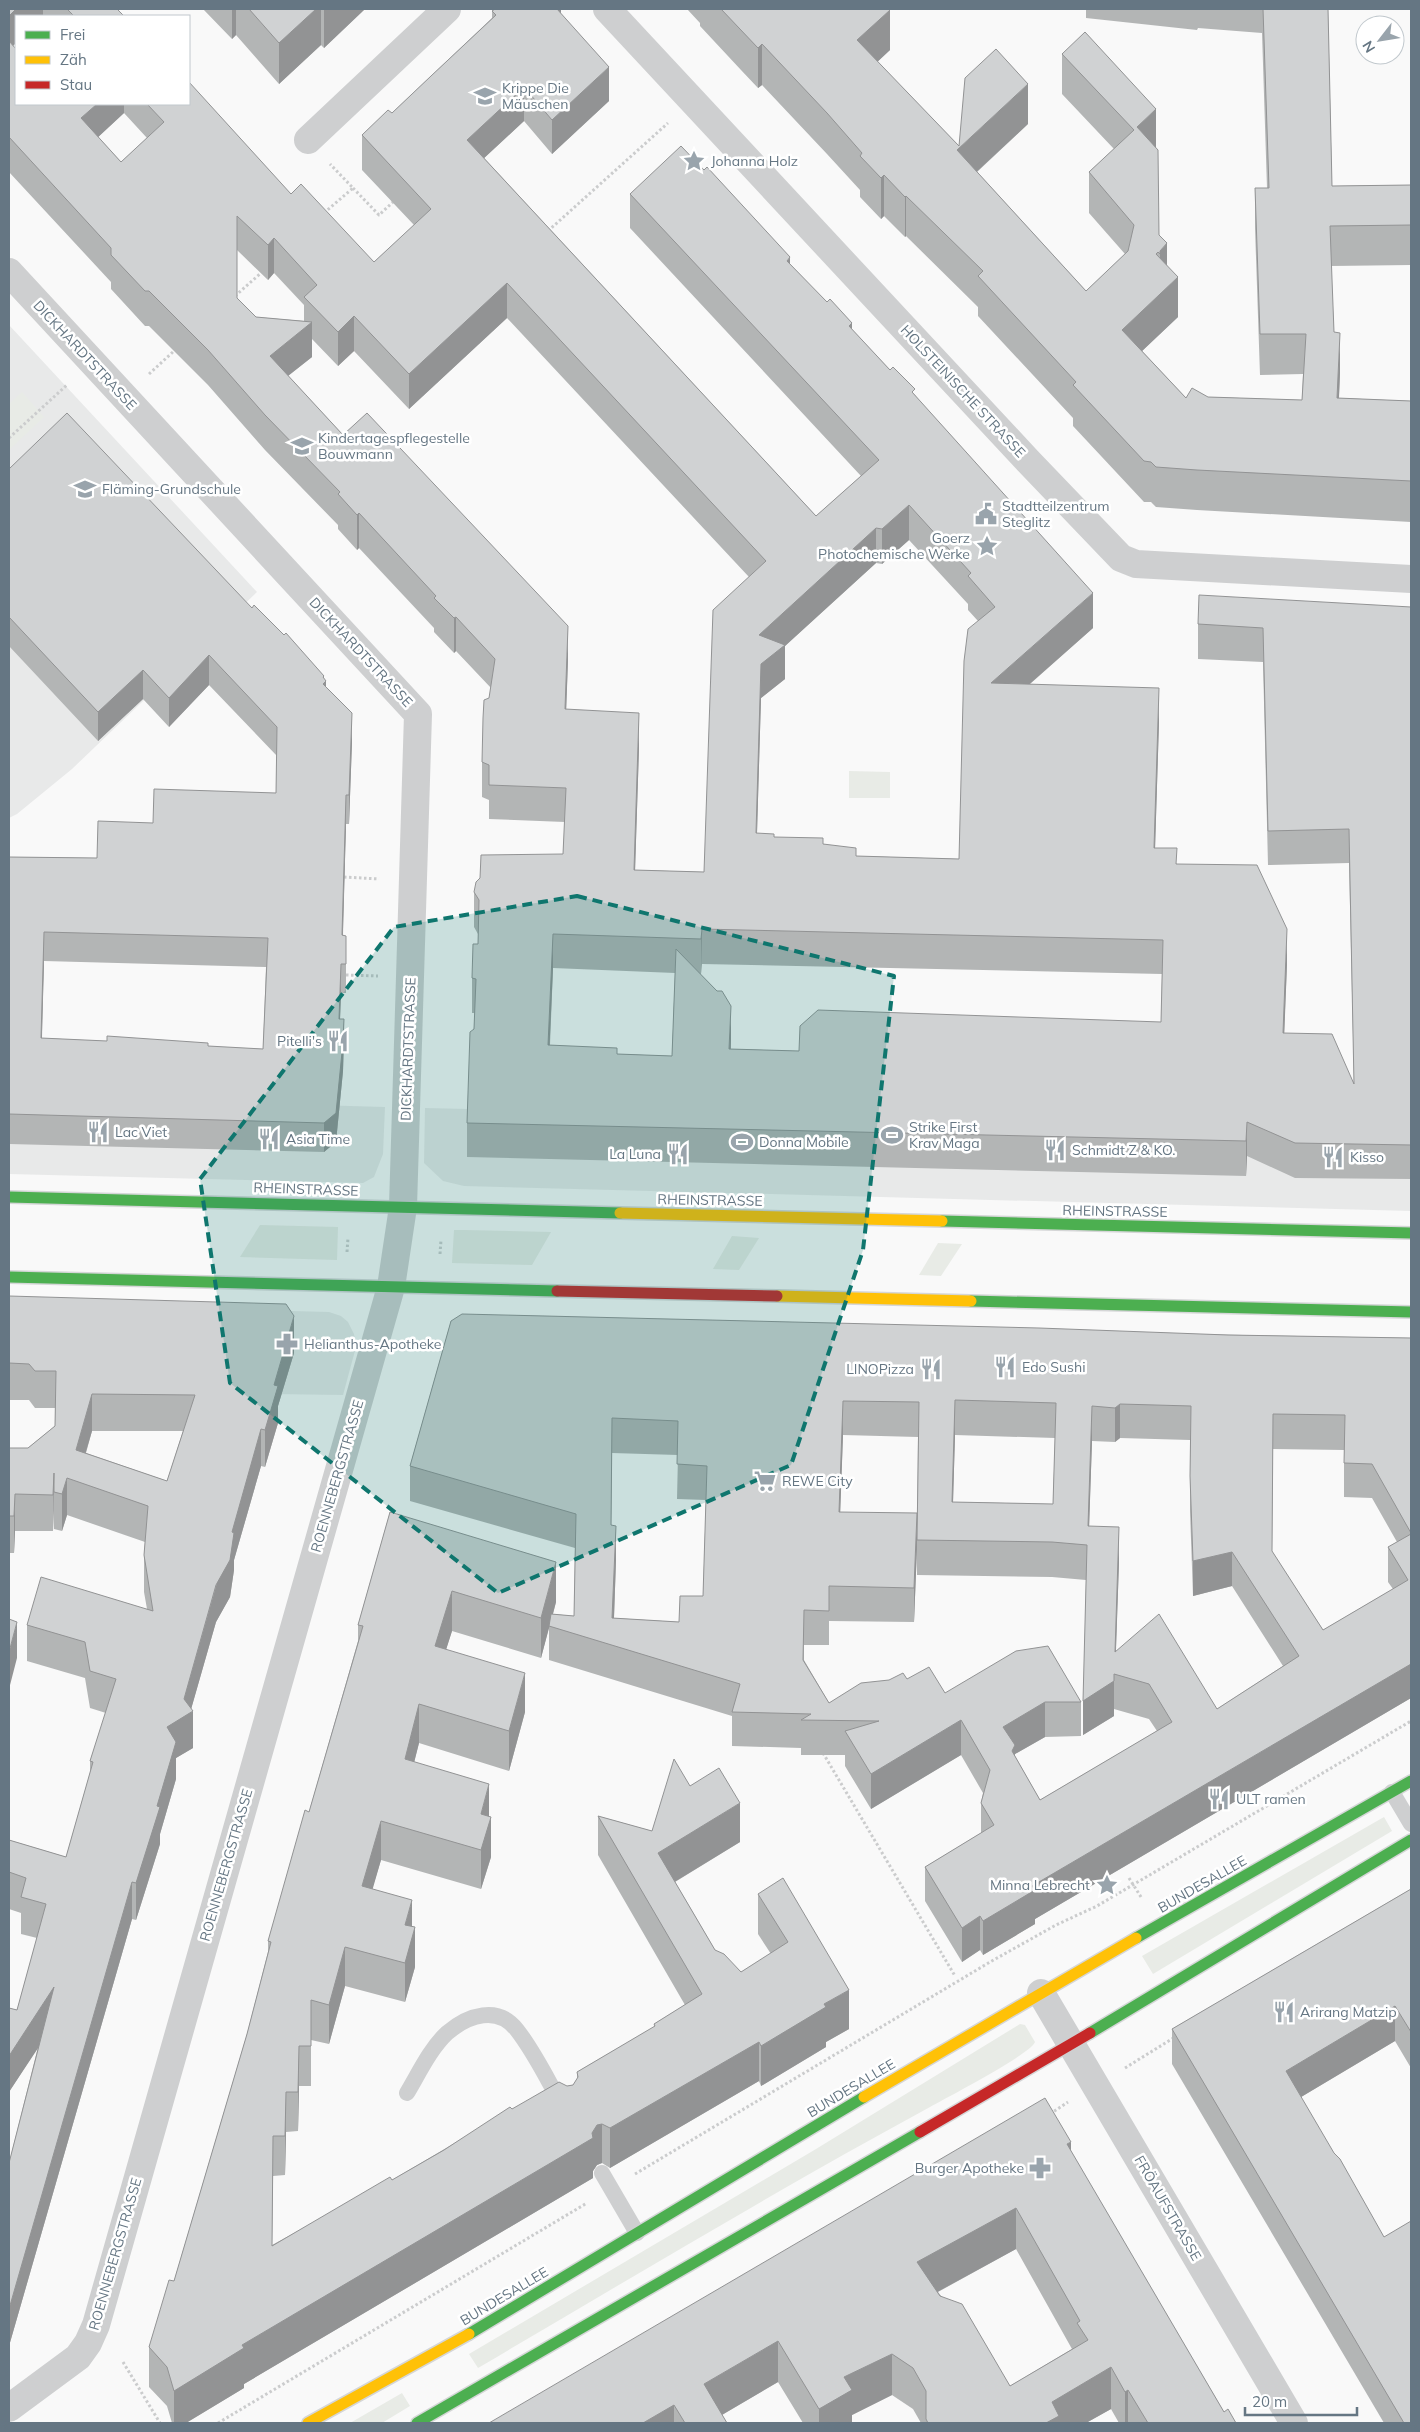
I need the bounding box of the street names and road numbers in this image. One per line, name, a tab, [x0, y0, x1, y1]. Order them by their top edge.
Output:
street label: DICKHARDTSTRASSE	[29, 296, 141, 414]
street label: HOLSTEINISCHE STRASSE	[897, 321, 1029, 461]
street label: DICKHARDTSTRASSE	[305, 593, 417, 711]
street label: DICKHARDTSTRASSE	[397, 977, 419, 1121]
street label: RHEINSTRASSE	[253, 1178, 359, 1200]
street label: RHEINSTRASSE	[657, 1190, 763, 1210]
street label: RHEINSTRASSE	[1062, 1201, 1168, 1221]
street label: ROENNEBERGSTRASSE	[307, 1398, 367, 1554]
street label: ROENNEBERGSTRASSE	[196, 1787, 256, 1943]
street label: BUNDESALLEE	[1154, 1851, 1250, 1917]
street label: BUNDESALLEE	[804, 2055, 898, 2121]
street label: FRÖAUFSTRASSE	[1131, 2152, 1205, 2264]
street label: ROENNEBERGSTRASSE	[85, 2176, 145, 2332]
street label: BUNDESALLEE	[457, 2263, 551, 2329]

